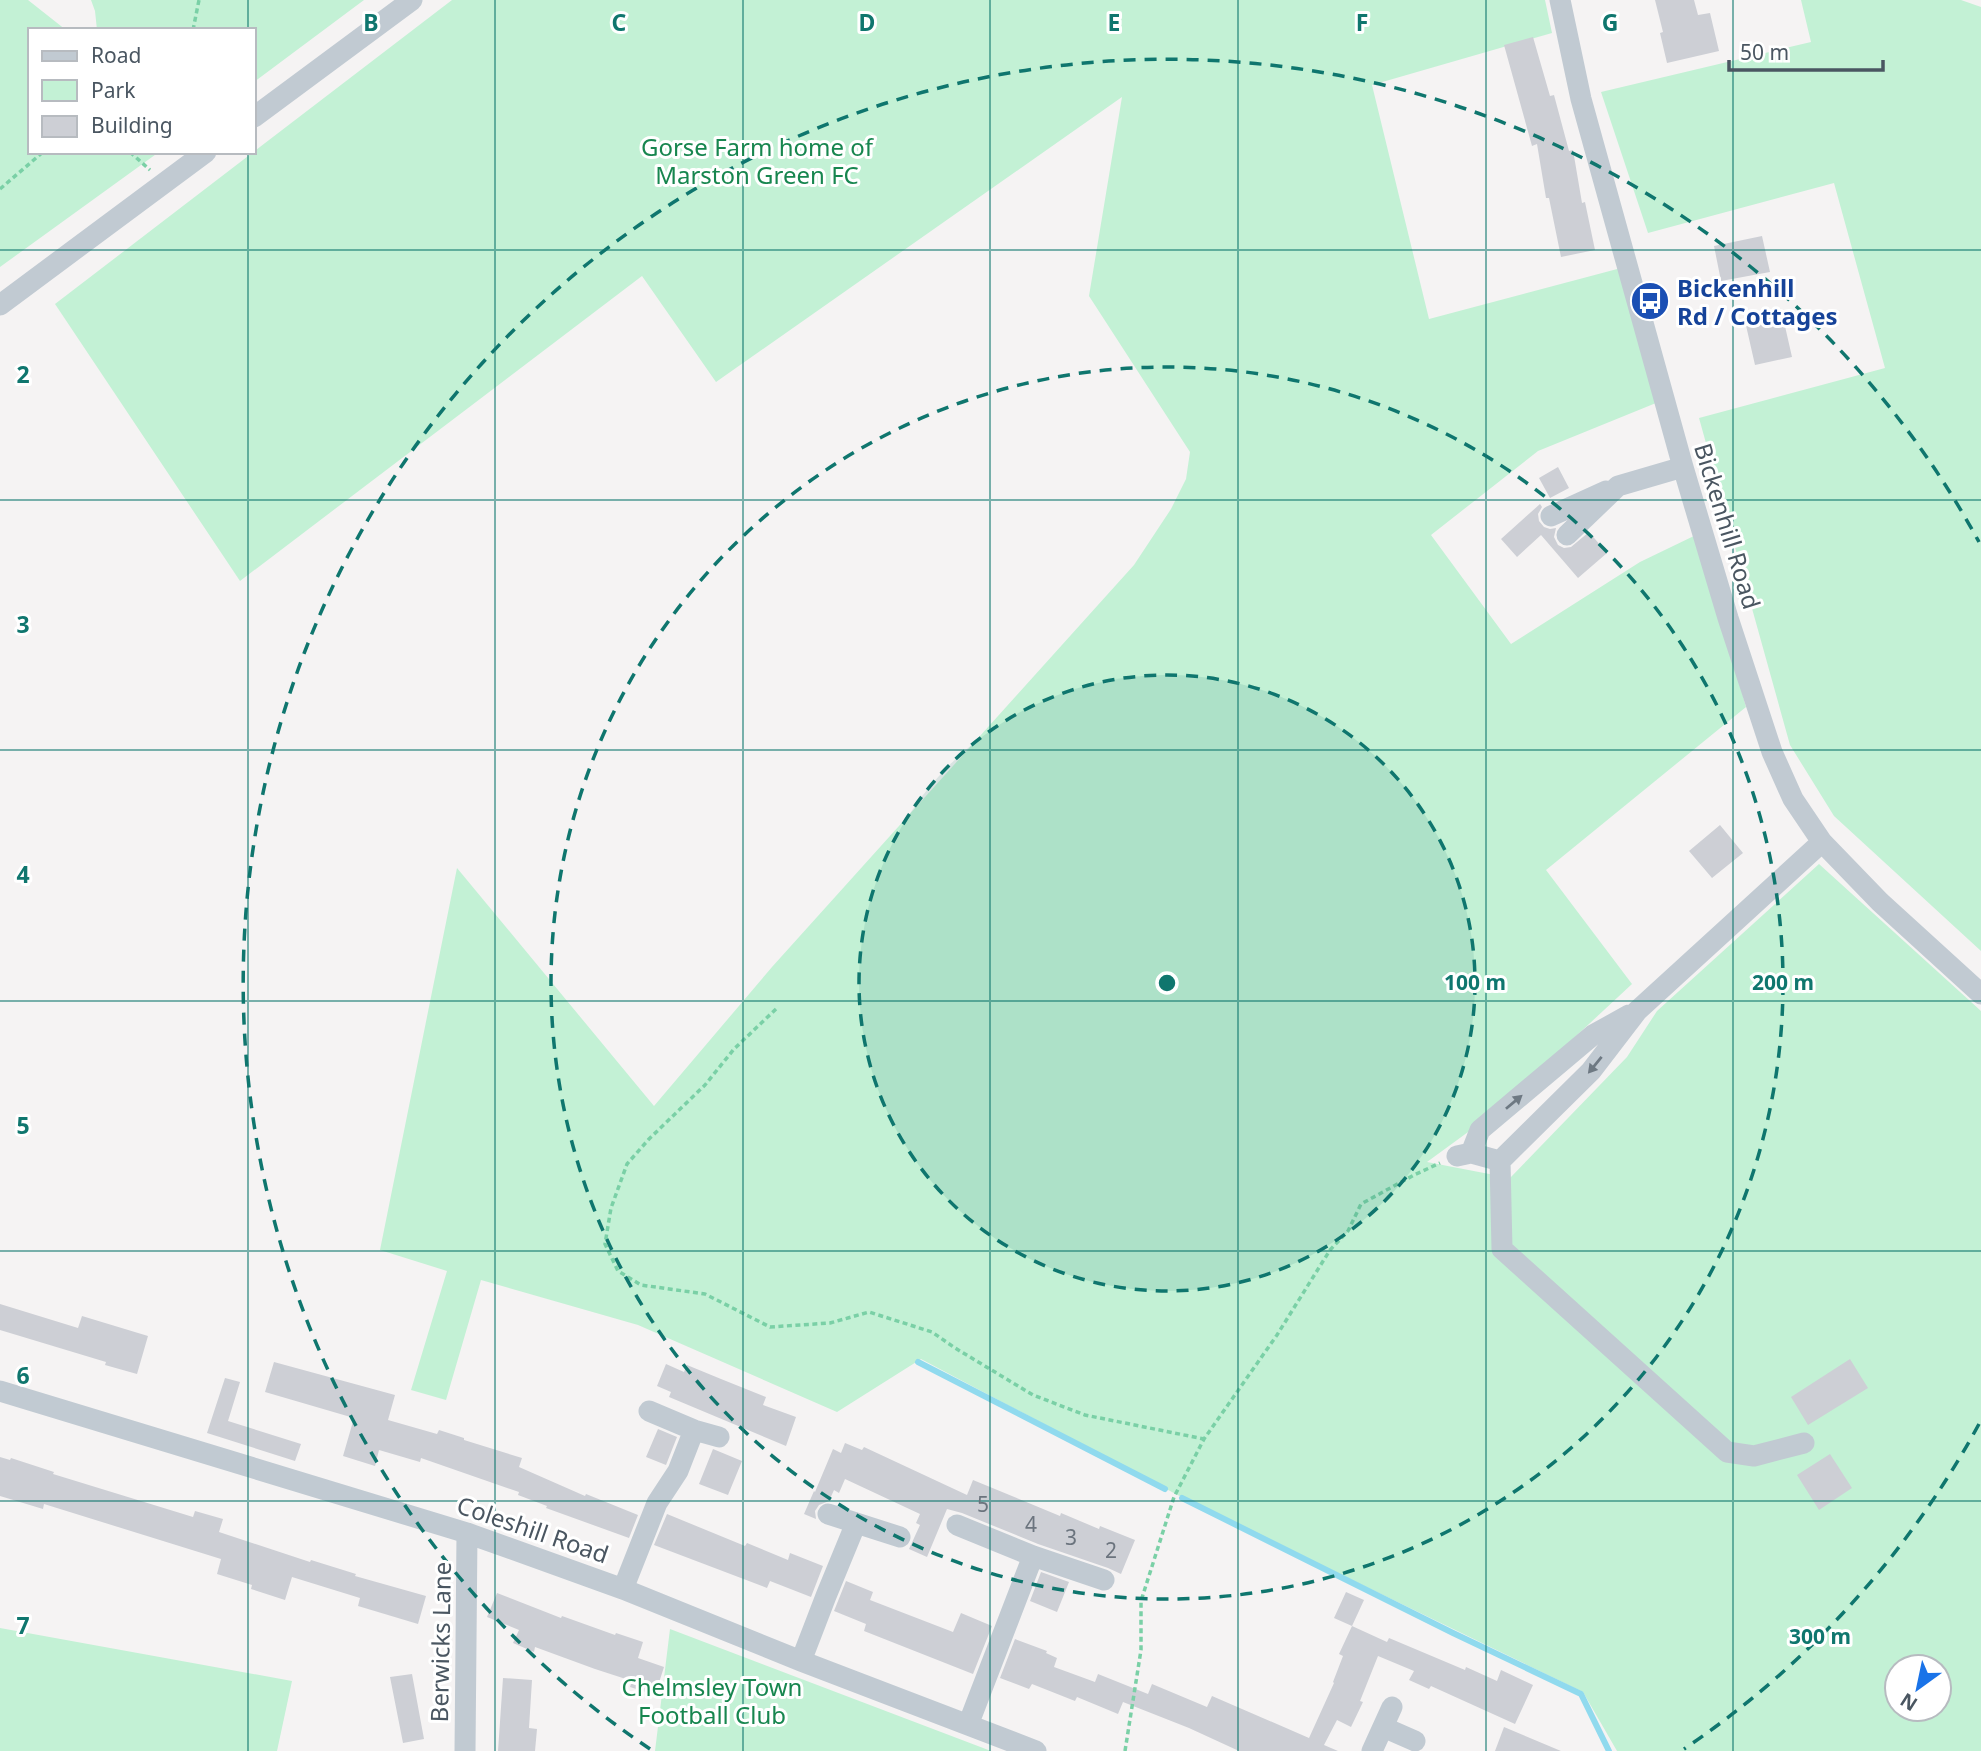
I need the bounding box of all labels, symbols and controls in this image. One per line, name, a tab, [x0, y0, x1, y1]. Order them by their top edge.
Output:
text: B	[363, 6, 379, 38]
text: C	[612, 6, 627, 38]
text: D	[859, 6, 875, 38]
text: E	[1108, 6, 1120, 38]
text: F	[1356, 6, 1368, 38]
text: G	[1602, 6, 1618, 38]
legend	[28, 28, 256, 154]
scale bar	[1729, 28, 1883, 72]
text: 50 m	[1740, 38, 1789, 66]
text: Road	[91, 41, 141, 69]
text: Park	[91, 76, 136, 104]
text: Building	[91, 111, 173, 139]
park label: Gorse Farm home of Marston Green FC	[641, 130, 875, 191]
place label: Bickenhill Rd / Cottages	[1677, 271, 1838, 332]
bus stop icon: Bickenhill Rd / Cottages	[1629, 280, 1671, 322]
text: 2	[16, 358, 30, 390]
street label: Bickenhill Road	[1687, 439, 1769, 613]
text: 3	[16, 608, 30, 640]
text: 4	[16, 858, 30, 890]
text: 100 m	[1444, 968, 1506, 996]
text: 200 m	[1752, 968, 1814, 996]
centre of rings	[1155, 971, 1179, 995]
one-way arrow	[1588, 1055, 1603, 1073]
one-way arrow	[1505, 1095, 1522, 1110]
text: 5	[16, 1109, 30, 1141]
text: 6	[16, 1359, 30, 1391]
street label: Coleshill Road	[453, 1488, 613, 1570]
house number: 5	[977, 1490, 989, 1518]
house number: 4	[1025, 1510, 1037, 1538]
house number: 3	[1065, 1523, 1077, 1551]
house number: 2	[1105, 1536, 1117, 1564]
street label: Berwicks Lane	[422, 1561, 458, 1723]
text: 7	[16, 1609, 30, 1641]
text: 300 m	[1789, 1622, 1851, 1650]
north arrow	[1883, 1653, 1953, 1723]
park label: Chelmsley Town Football Club	[622, 1670, 802, 1731]
text: N	[1895, 1687, 1922, 1717]

